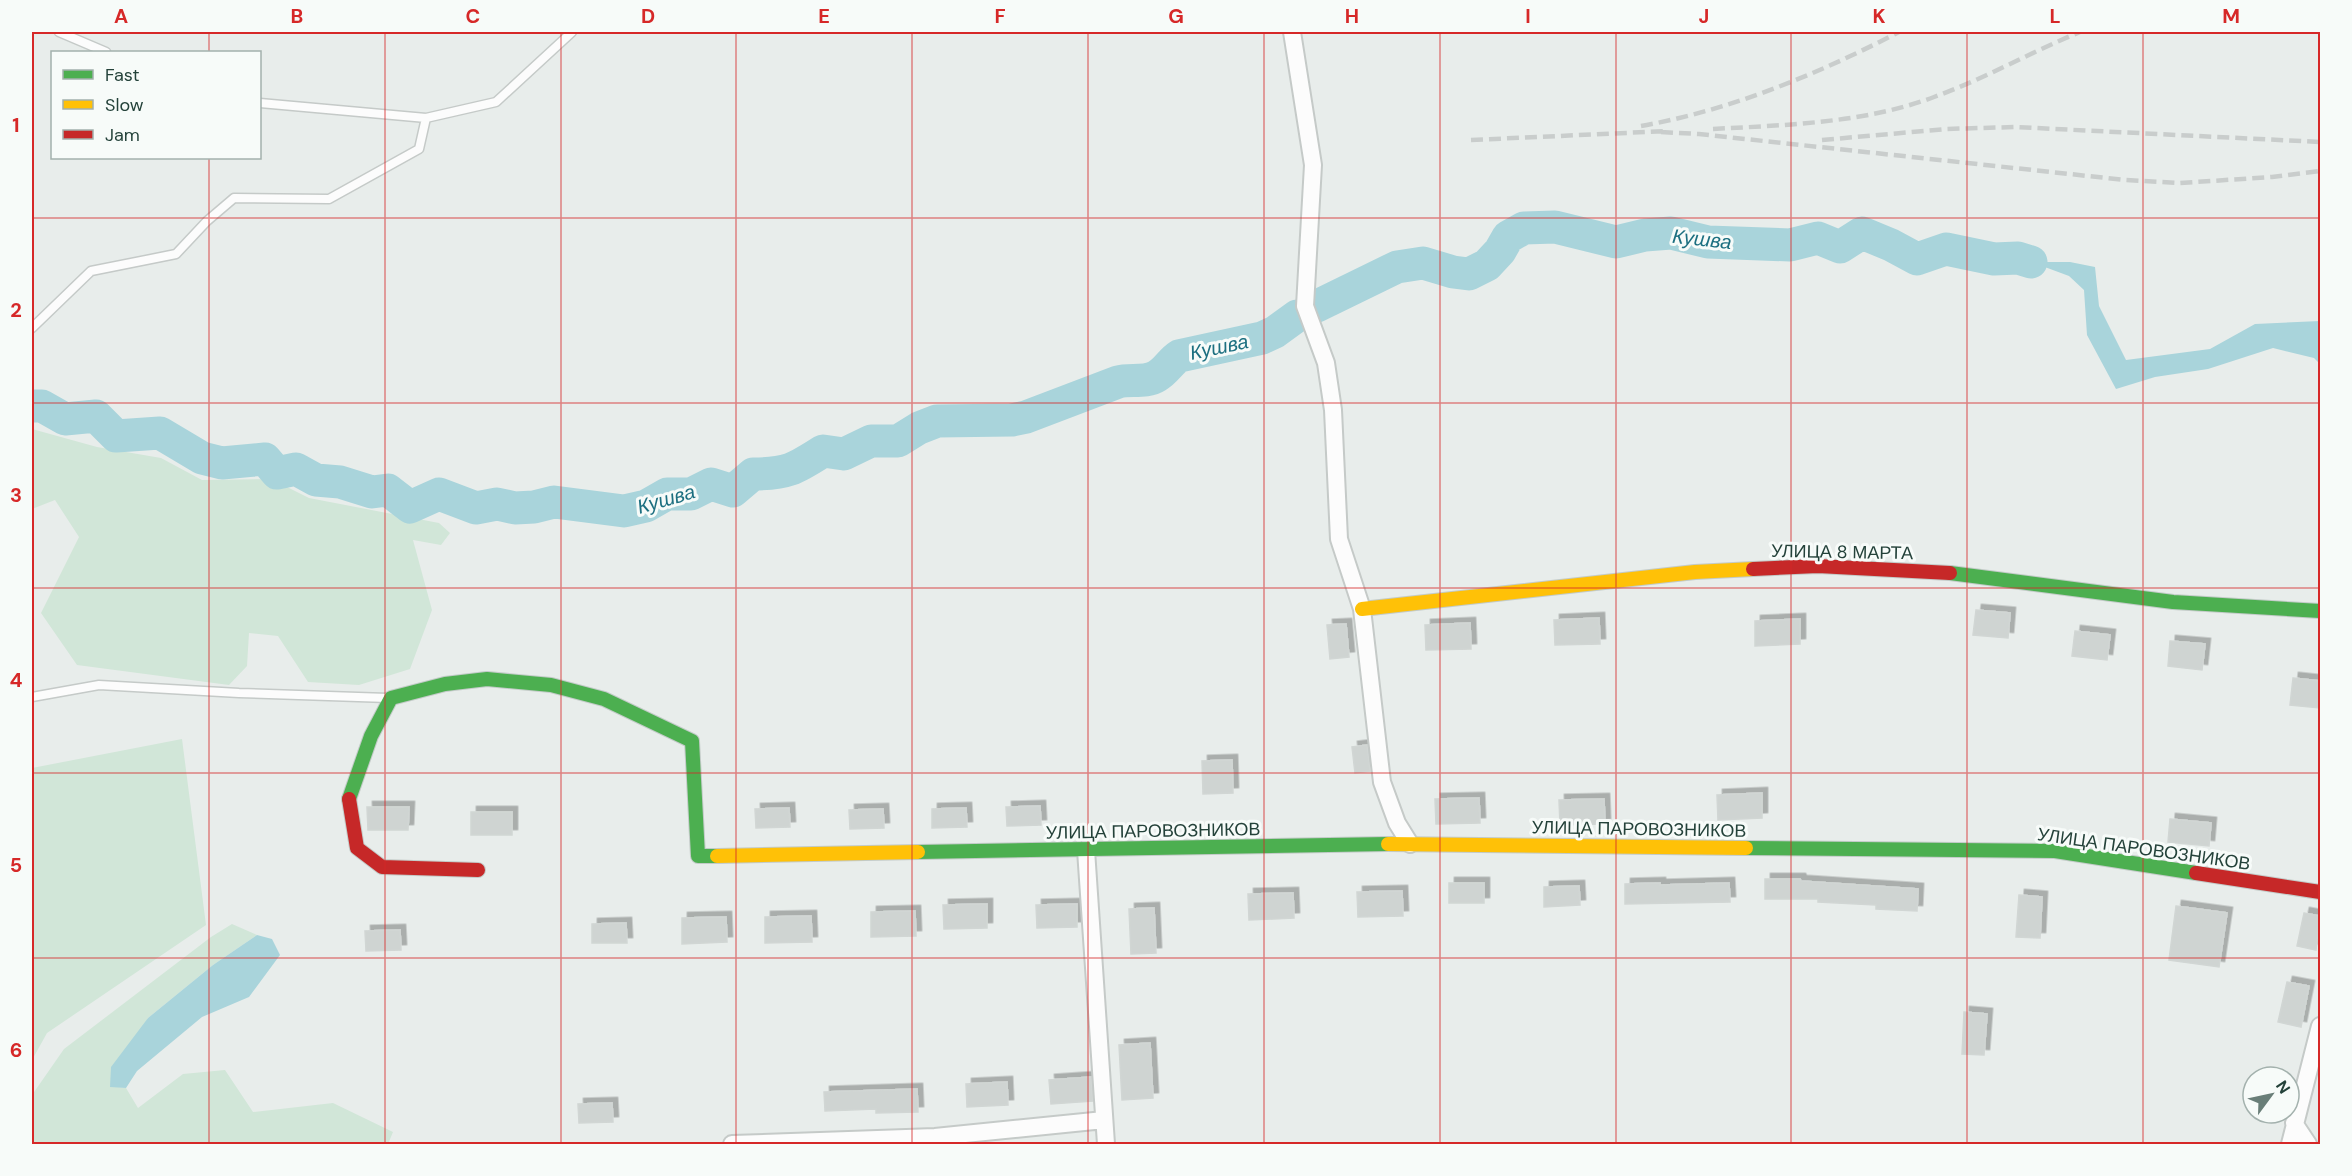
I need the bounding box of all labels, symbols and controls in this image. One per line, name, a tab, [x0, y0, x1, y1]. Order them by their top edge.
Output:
text: A	[114, 3, 128, 29]
text: B	[291, 3, 303, 29]
text: C	[466, 3, 480, 29]
text: D	[641, 3, 655, 29]
text: E	[818, 3, 830, 29]
text: F	[994, 3, 1006, 29]
text: G	[1168, 3, 1184, 29]
text: H	[1345, 3, 1359, 29]
text: I	[1525, 3, 1531, 29]
text: J	[1699, 3, 1709, 29]
text: K	[1872, 3, 1886, 29]
text: L	[2049, 3, 2061, 29]
text: M	[2222, 3, 2240, 29]
legend	[51, 51, 261, 159]
text: Fast	[105, 63, 140, 87]
text: Slow	[105, 93, 144, 117]
text: 1	[12, 112, 20, 138]
text: Jam	[105, 123, 140, 147]
water label: Кушва	[1671, 223, 1733, 255]
text: 2	[10, 297, 22, 323]
water label: Кушва	[1187, 328, 1251, 366]
water label: Кушва	[634, 478, 698, 520]
text: 3	[10, 482, 22, 508]
street label: УЛИЦА 8 МАРТА	[1771, 539, 1913, 565]
text: 4	[10, 667, 23, 693]
street label: УЛИЦА ПАРОВОЗНИКОВ	[1531, 815, 1747, 843]
street label: УЛИЦА ПАРОВОЗНИКОВ	[1045, 817, 1261, 845]
street label: УЛИЦА ПАРОВОЗНИКОВ	[2036, 822, 2252, 876]
text: 5	[10, 852, 22, 878]
text: 6	[10, 1037, 22, 1063]
north arrow	[2241, 1065, 2301, 1125]
text: N	[2271, 1076, 2295, 1098]

